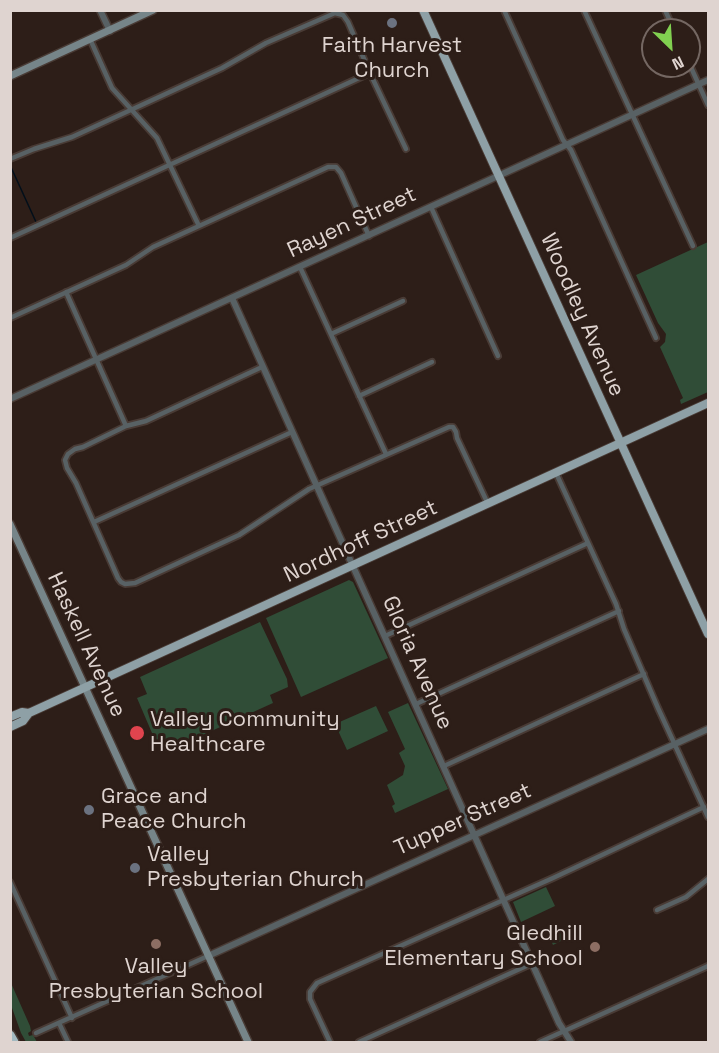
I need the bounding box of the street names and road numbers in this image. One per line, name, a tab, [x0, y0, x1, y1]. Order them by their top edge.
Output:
street label: Rayen Street	[283, 182, 421, 264]
street label: Woodley Avenue	[534, 229, 630, 401]
street label: Nordhoff Street	[280, 495, 442, 589]
street label: Haskell Avenue	[41, 568, 131, 722]
street label: Gloria Avenue	[376, 592, 458, 734]
street label: Tupper Street	[390, 778, 536, 862]

